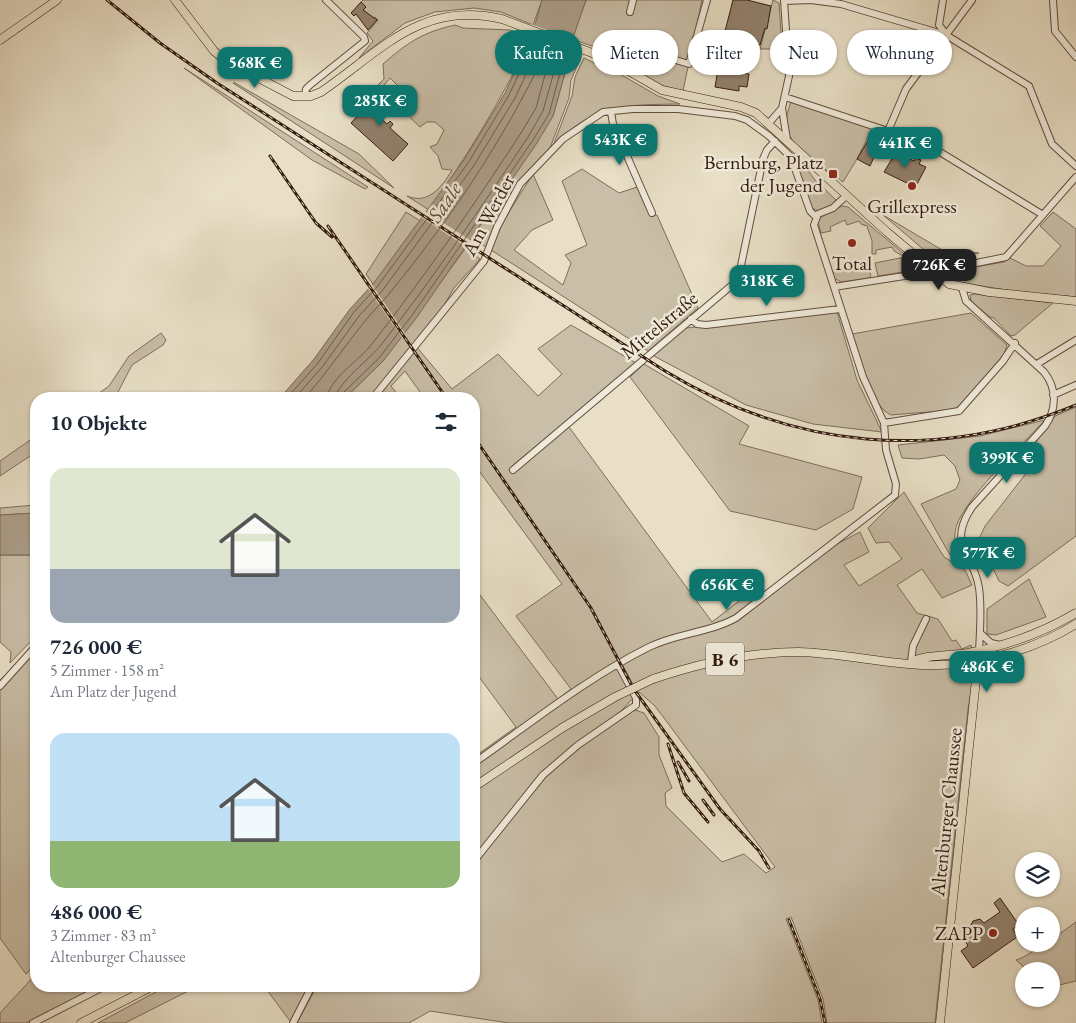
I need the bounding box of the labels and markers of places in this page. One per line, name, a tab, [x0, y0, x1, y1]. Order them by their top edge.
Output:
pin: 568K €	[214, 46, 296, 89]
pin: 285K €	[339, 84, 421, 127]
pin: 543K €	[579, 124, 661, 166]
pin: 441K €	[864, 126, 946, 169]
place label: Bernburg, Platz der Jugend	[704, 149, 824, 198]
marker: Bernburg, Platz der Jugend	[827, 168, 839, 180]
marker: Grillexpress	[906, 180, 918, 192]
place label: Grillexpress	[867, 193, 957, 219]
marker: Total	[846, 237, 858, 249]
pin: 726K €	[898, 248, 980, 291]
place label: Total	[832, 250, 872, 276]
pin: 318K €	[726, 264, 808, 307]
pin: 399K €	[966, 442, 1048, 484]
pin: 577K €	[947, 536, 1029, 579]
pin: 656K €	[686, 568, 768, 611]
pin: 486K €	[946, 650, 1028, 693]
place label: ZAPP	[935, 920, 983, 946]
marker: ZAPP	[987, 927, 999, 939]

